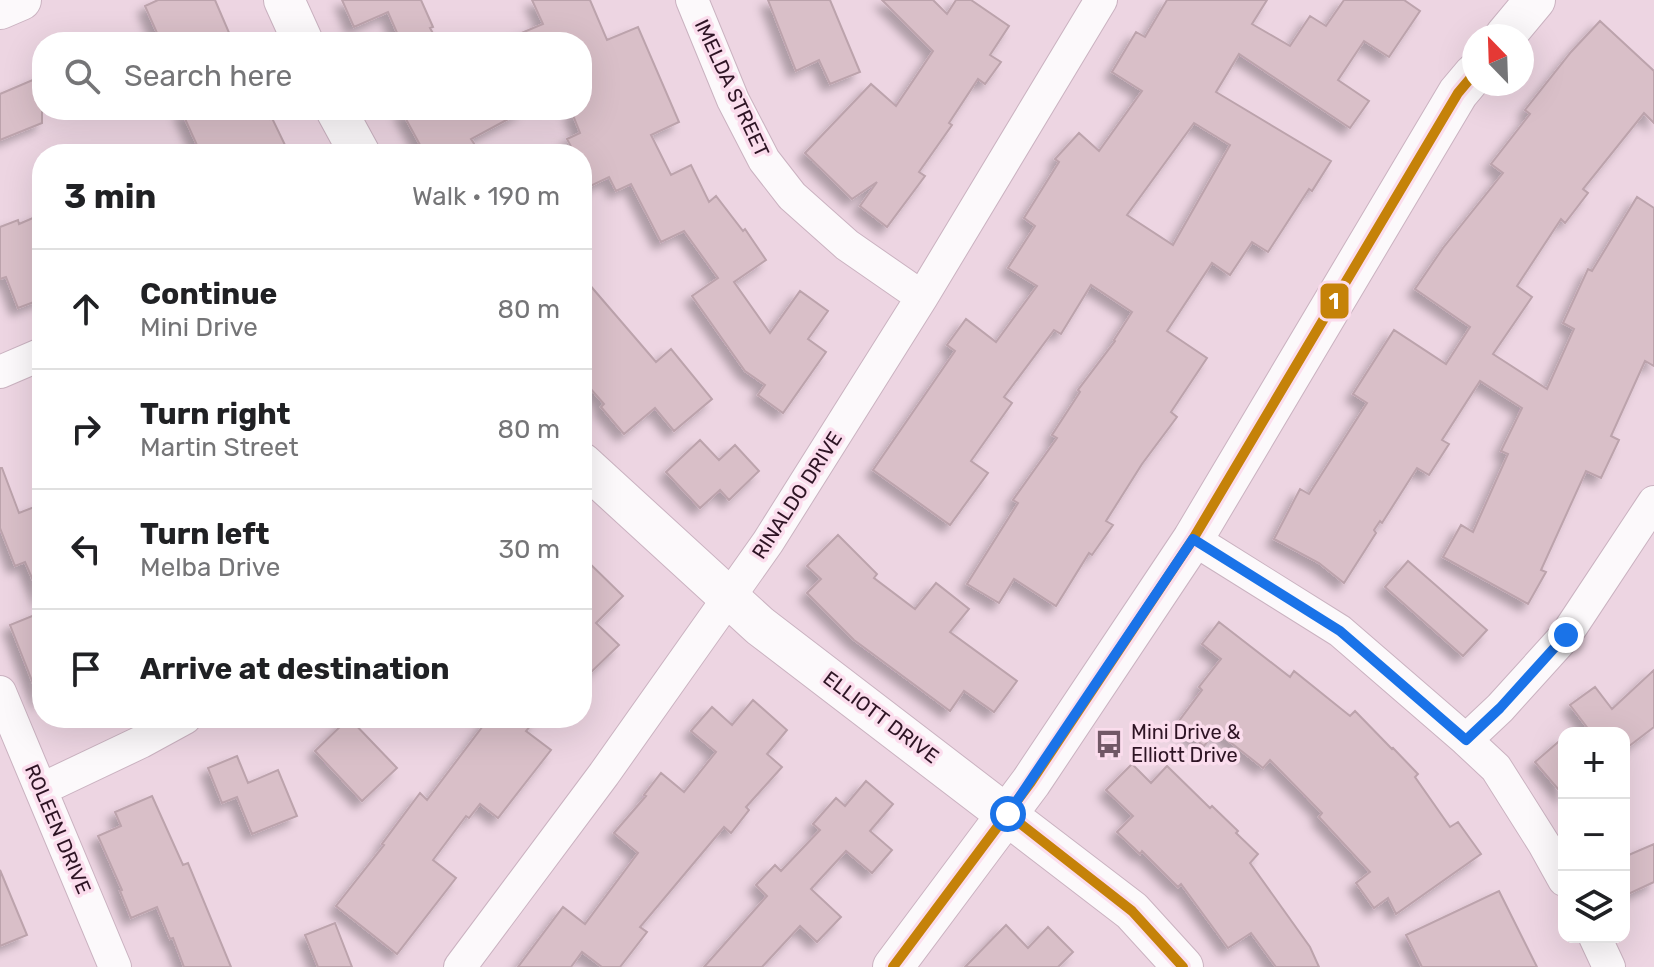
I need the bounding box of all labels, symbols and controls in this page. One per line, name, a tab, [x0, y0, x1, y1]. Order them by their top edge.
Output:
street label: IMELDA STREET	[690, 15, 774, 161]
north arrow	[1462, 24, 1534, 96]
search box	[32, 32, 592, 120]
icon: search	[60, 54, 104, 98]
text: Search here	[124, 58, 292, 94]
text: 3 min	[64, 176, 156, 217]
text: Walk · 190 m	[412, 181, 560, 212]
text: Continue	[140, 276, 277, 312]
line badge: 1	[1319, 282, 1350, 320]
icon: ahead	[64, 287, 108, 331]
text: 1	[1329, 288, 1339, 315]
text: 80 m	[497, 294, 560, 325]
text: Mini Drive	[140, 312, 258, 343]
text: Turn right	[140, 396, 291, 432]
icon: right	[64, 407, 108, 451]
text: 80 m	[497, 414, 560, 445]
street label: RINALDO DRIVE	[747, 427, 847, 563]
text: Martin Street	[140, 432, 299, 463]
text: Turn left	[140, 516, 270, 552]
icon: left	[64, 527, 108, 571]
text: 30 m	[498, 534, 560, 565]
text: Melba Drive	[140, 552, 280, 583]
route end	[1548, 617, 1584, 653]
icon: arrive	[64, 647, 108, 691]
text: Arrive at destination	[140, 651, 450, 687]
street label: ELLIOTT DRIVE	[818, 666, 944, 768]
place label: Mini Drive & Elliott Drive	[1131, 720, 1241, 767]
map controls	[1558, 727, 1630, 943]
button: +	[1558, 727, 1630, 799]
bus stop icon: Mini Drive & Elliott Drive	[1094, 729, 1124, 759]
street label: ROLEEN DRIVE	[20, 761, 96, 897]
route start	[990, 796, 1026, 832]
button: −	[1558, 799, 1630, 871]
button: layers	[1558, 871, 1630, 943]

